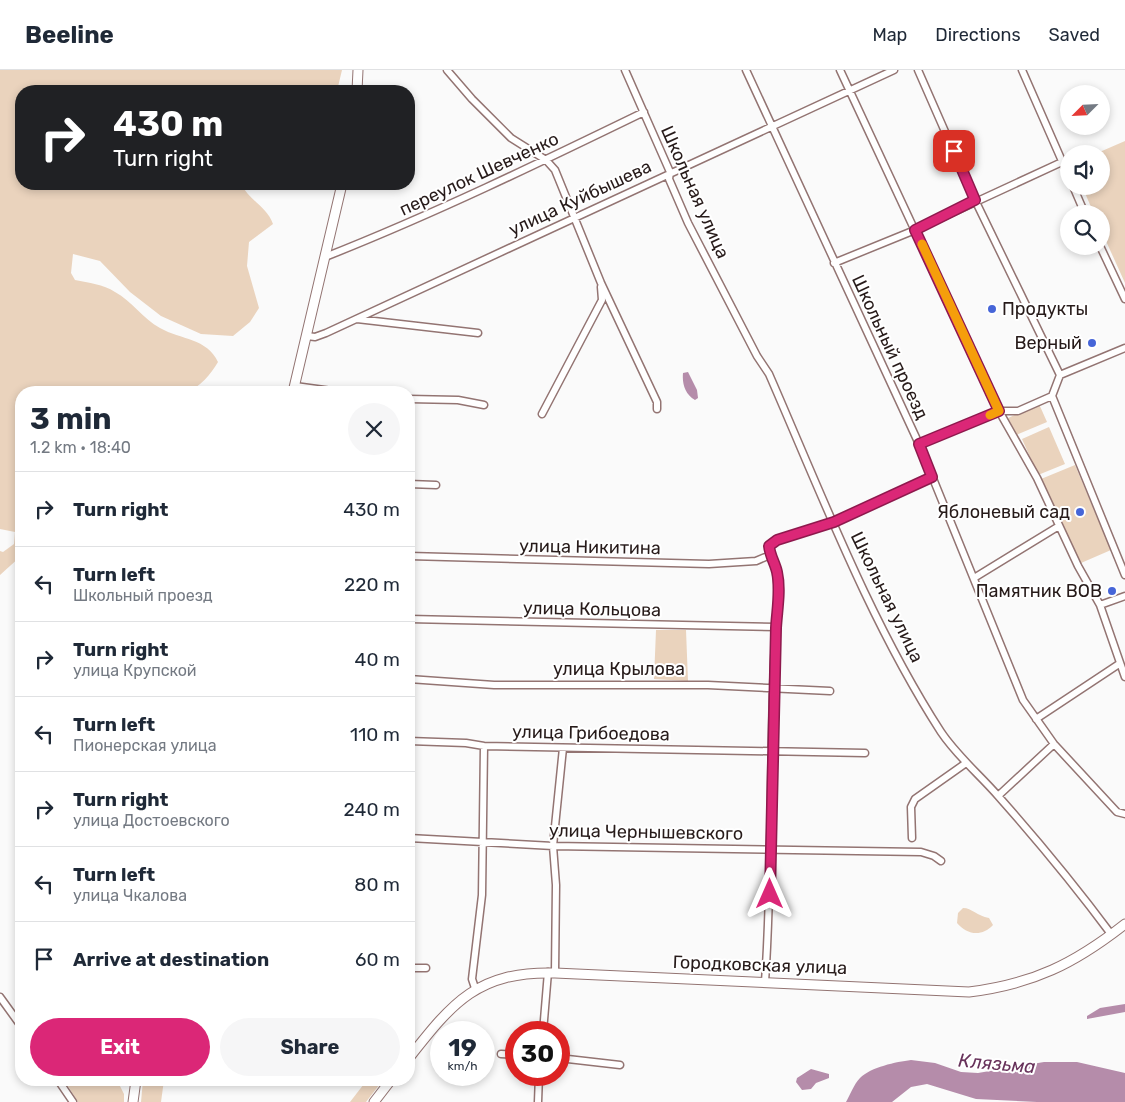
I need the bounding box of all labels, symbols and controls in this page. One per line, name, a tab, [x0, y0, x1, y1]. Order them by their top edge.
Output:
text: Beeline	[25, 21, 114, 49]
text: Map	[872, 24, 907, 46]
text: Directions	[935, 24, 1021, 46]
text: Saved	[1049, 24, 1100, 46]
north arrow	[1060, 85, 1110, 135]
map controls	[1060, 85, 1110, 255]
text: 430 m	[113, 103, 223, 145]
icon: right	[30, 105, 95, 170]
street label: Школьная улица	[656, 122, 734, 262]
street label: переулок Шевченко	[396, 127, 562, 221]
pin	[933, 130, 975, 172]
icon: arrive	[940, 137, 968, 165]
text: Turn right	[113, 145, 213, 172]
button: sound	[1060, 145, 1110, 195]
street label: улица Куйбышева	[505, 155, 655, 241]
button: search	[1060, 205, 1110, 255]
street label: Школьный проезд	[847, 271, 933, 423]
place label: Продукты	[1002, 298, 1088, 320]
marker: Продукты	[986, 303, 998, 315]
place label: Верный	[1015, 332, 1082, 354]
marker: Верный	[1086, 337, 1098, 349]
text: 3 min	[30, 401, 112, 437]
button: close	[348, 403, 400, 455]
text: 1.2 km · 18:40	[30, 438, 131, 457]
icon: right	[30, 495, 58, 523]
text: Turn right	[73, 498, 168, 521]
text: 430 m	[343, 498, 400, 521]
place label: Яблоневый сад	[937, 501, 1070, 523]
marker: Яблоневый сад	[1074, 506, 1086, 518]
street label: Школьная улица	[846, 528, 928, 666]
street label: улица Никитина	[519, 535, 661, 559]
text: Turn left	[73, 563, 155, 586]
icon: left	[30, 570, 58, 598]
text: 220 m	[344, 573, 400, 596]
place label: Памятник ВОВ	[976, 580, 1102, 602]
marker: Памятник ВОВ	[1106, 585, 1118, 597]
text: Школьный проезд	[73, 586, 213, 605]
street label: улица Кольцова	[523, 597, 661, 621]
text: Turn right	[73, 638, 168, 661]
icon: right	[30, 645, 58, 673]
text: 40 m	[355, 648, 400, 671]
street label: улица Крылова	[553, 658, 685, 680]
text: улица Крупской	[73, 661, 197, 680]
text: Turn left	[73, 713, 155, 736]
icon: left	[30, 720, 58, 748]
street label: улица Грибоедова	[512, 721, 670, 745]
text: 110 m	[350, 723, 400, 746]
text: Пионерская улица	[73, 736, 217, 755]
text: Turn right	[73, 788, 168, 811]
icon: right	[30, 795, 58, 823]
text: 240 m	[344, 798, 400, 821]
text: улица Достоевского	[73, 811, 230, 830]
street label: улица Чернышевского	[549, 819, 743, 845]
text: Turn left	[73, 863, 155, 886]
position arrow	[743, 867, 795, 919]
icon: left	[30, 870, 58, 898]
text: 80 m	[354, 873, 400, 896]
text: улица Чкалова	[73, 886, 187, 905]
icon: arrive	[30, 945, 58, 973]
text: Arrive at destination	[73, 948, 269, 971]
text: 60 m	[355, 948, 400, 971]
street label: Городковская улица	[672, 951, 848, 979]
button: Exit	[30, 1018, 210, 1076]
button: Share	[220, 1018, 400, 1076]
speed limit sign: 30	[505, 1021, 570, 1086]
text: 19	[448, 1033, 477, 1062]
water label: Клязьма	[957, 1049, 1036, 1078]
text: km/h	[448, 1059, 477, 1073]

